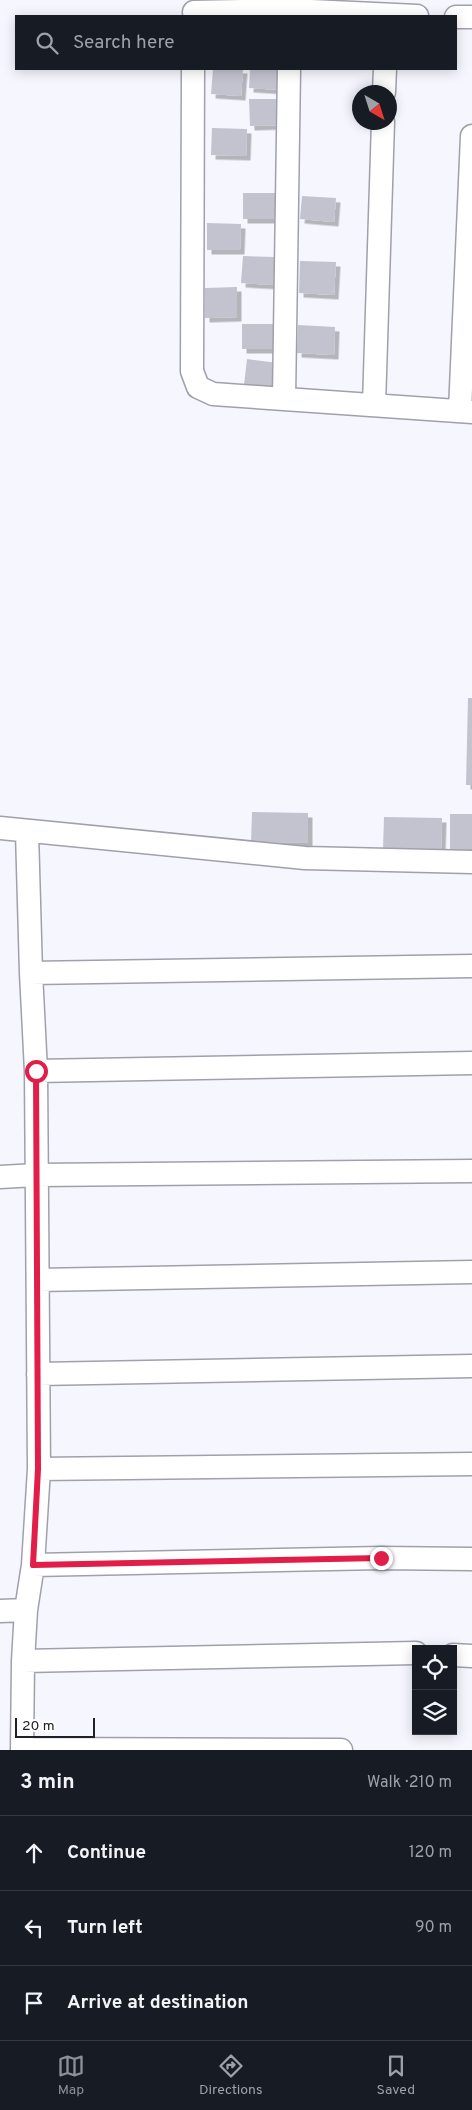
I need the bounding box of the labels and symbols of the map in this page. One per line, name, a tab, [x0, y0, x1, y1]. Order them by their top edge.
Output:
north arrow	[352, 85, 397, 130]
route start	[25, 1060, 48, 1083]
route end	[370, 1547, 393, 1570]
scale bar	[15, 1715, 95, 1738]

